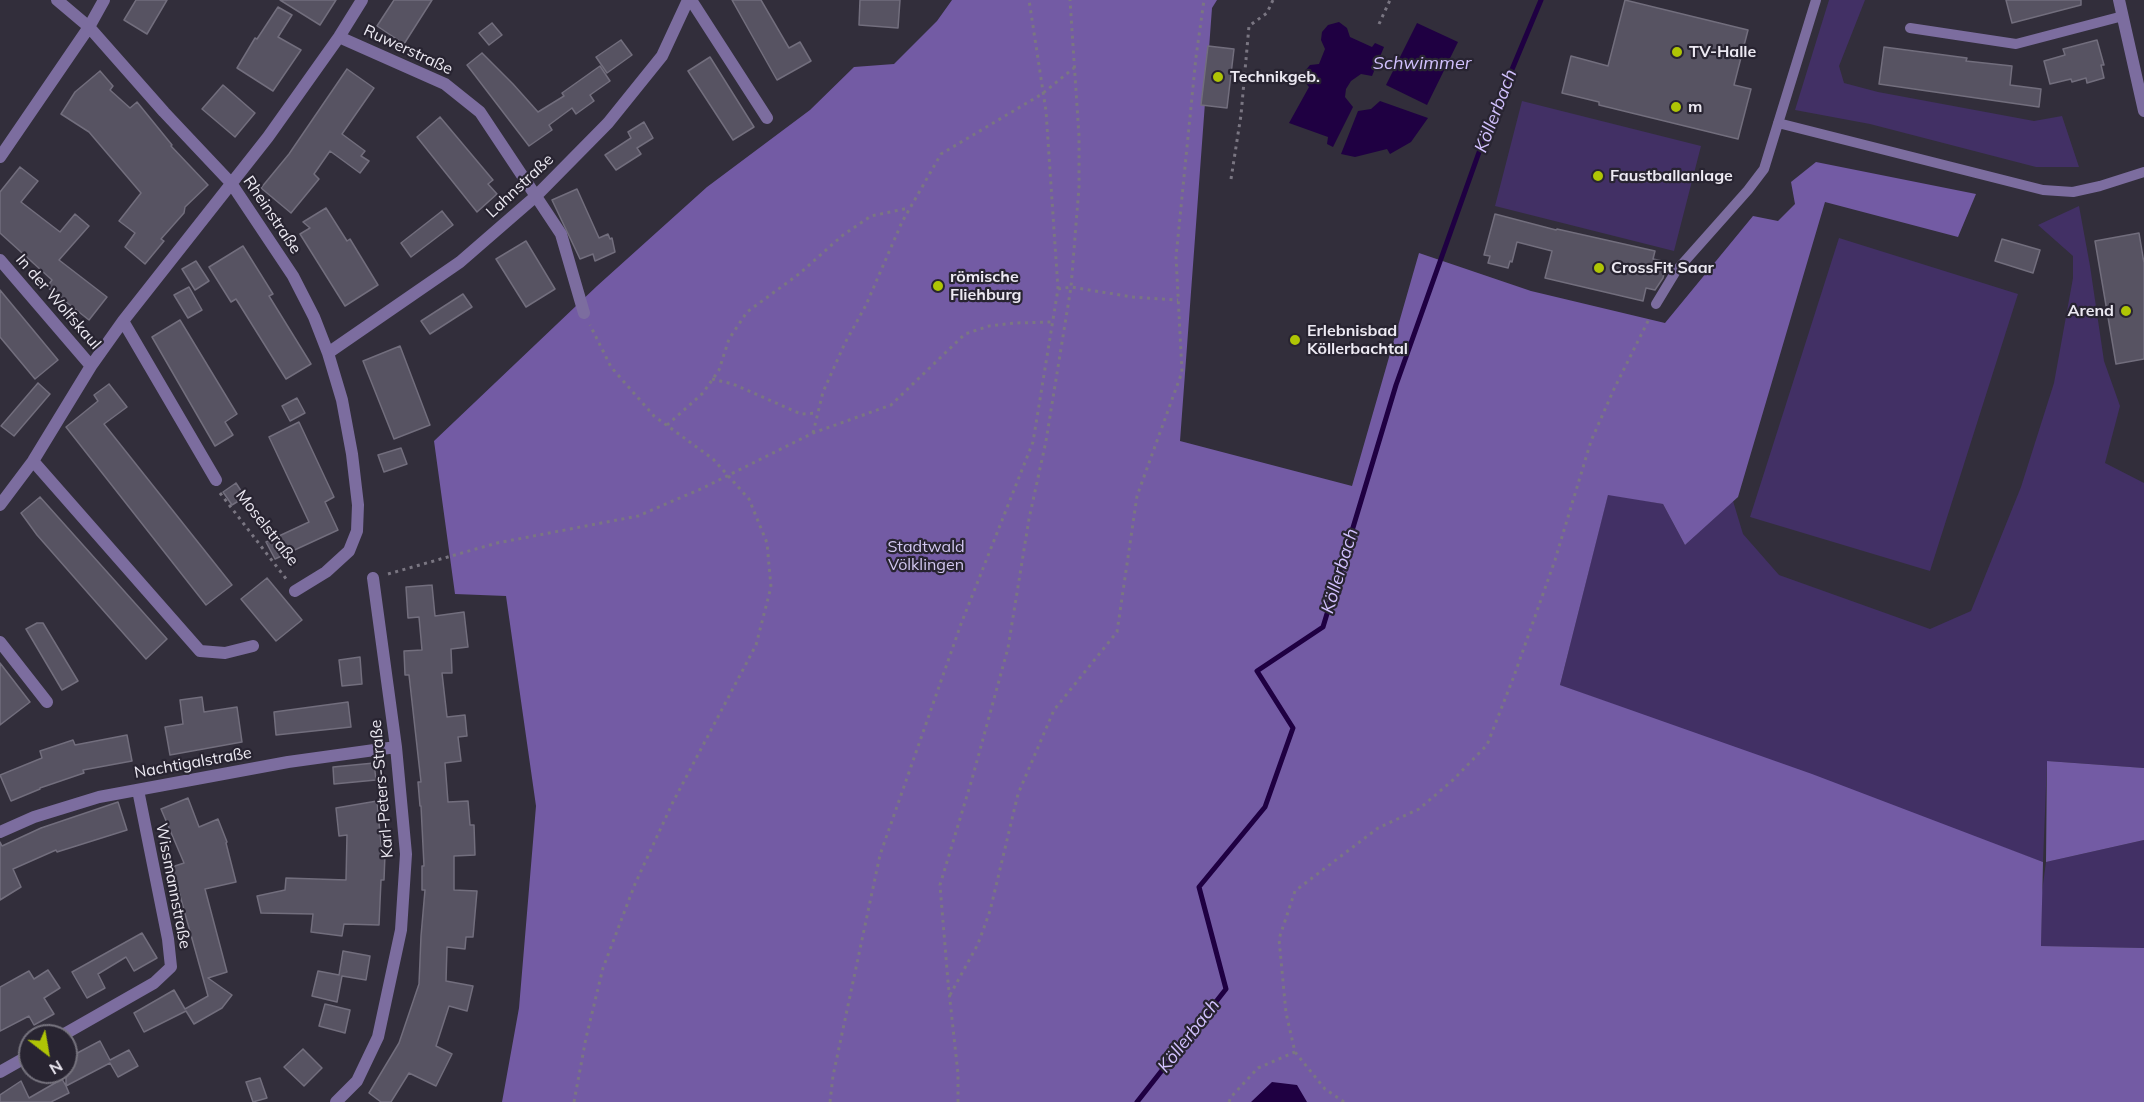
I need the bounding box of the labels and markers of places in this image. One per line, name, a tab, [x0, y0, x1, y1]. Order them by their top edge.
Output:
place label: TV-Halle	[1689, 42, 1756, 62]
marker: TV-Halle	[1670, 45, 1684, 59]
place label: Technikgeb.	[1230, 67, 1320, 87]
marker: Technikgeb.	[1211, 70, 1225, 84]
place label: m	[1688, 97, 1702, 117]
marker: m	[1669, 100, 1683, 114]
place label: Faustballanlage	[1610, 166, 1733, 186]
marker: Faustballanlage	[1591, 169, 1605, 183]
place label: CrossFit Saar	[1611, 258, 1714, 278]
marker: CrossFit Saar	[1592, 261, 1606, 275]
place label: römische Fliehburg	[950, 267, 1021, 305]
marker: römische Fliehburg	[931, 279, 945, 293]
place label: Arend	[2068, 301, 2114, 321]
marker: Arend	[2119, 304, 2133, 318]
place label: Erlebnisbad Köllerbachtal	[1307, 321, 1408, 359]
marker: Erlebnisbad Köllerbachtal	[1288, 333, 1302, 347]

